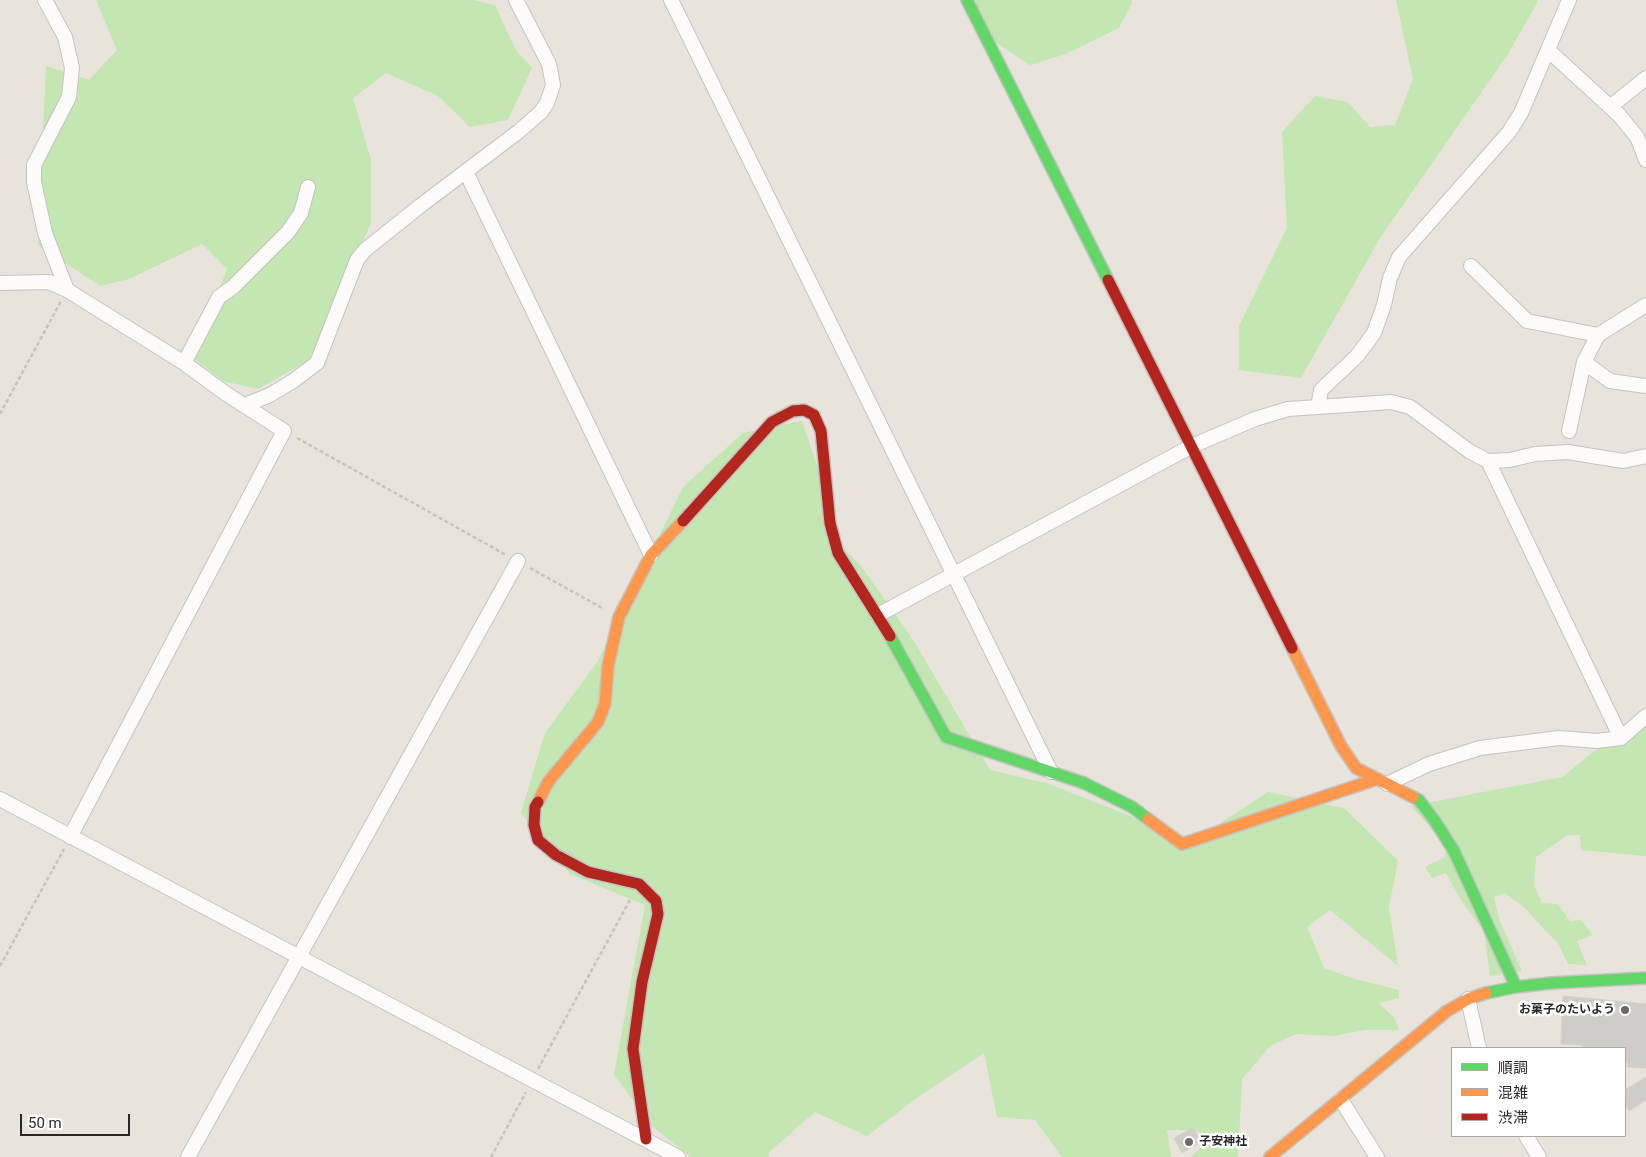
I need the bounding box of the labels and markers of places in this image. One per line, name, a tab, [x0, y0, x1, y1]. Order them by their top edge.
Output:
place label: お菓子のたいよう	[1519, 1003, 1615, 1017]
marker: お菓子のたいよう	[1619, 1004, 1631, 1016]
place label: 子安神社	[1199, 1135, 1247, 1149]
marker: 子安神社	[1183, 1136, 1195, 1148]

